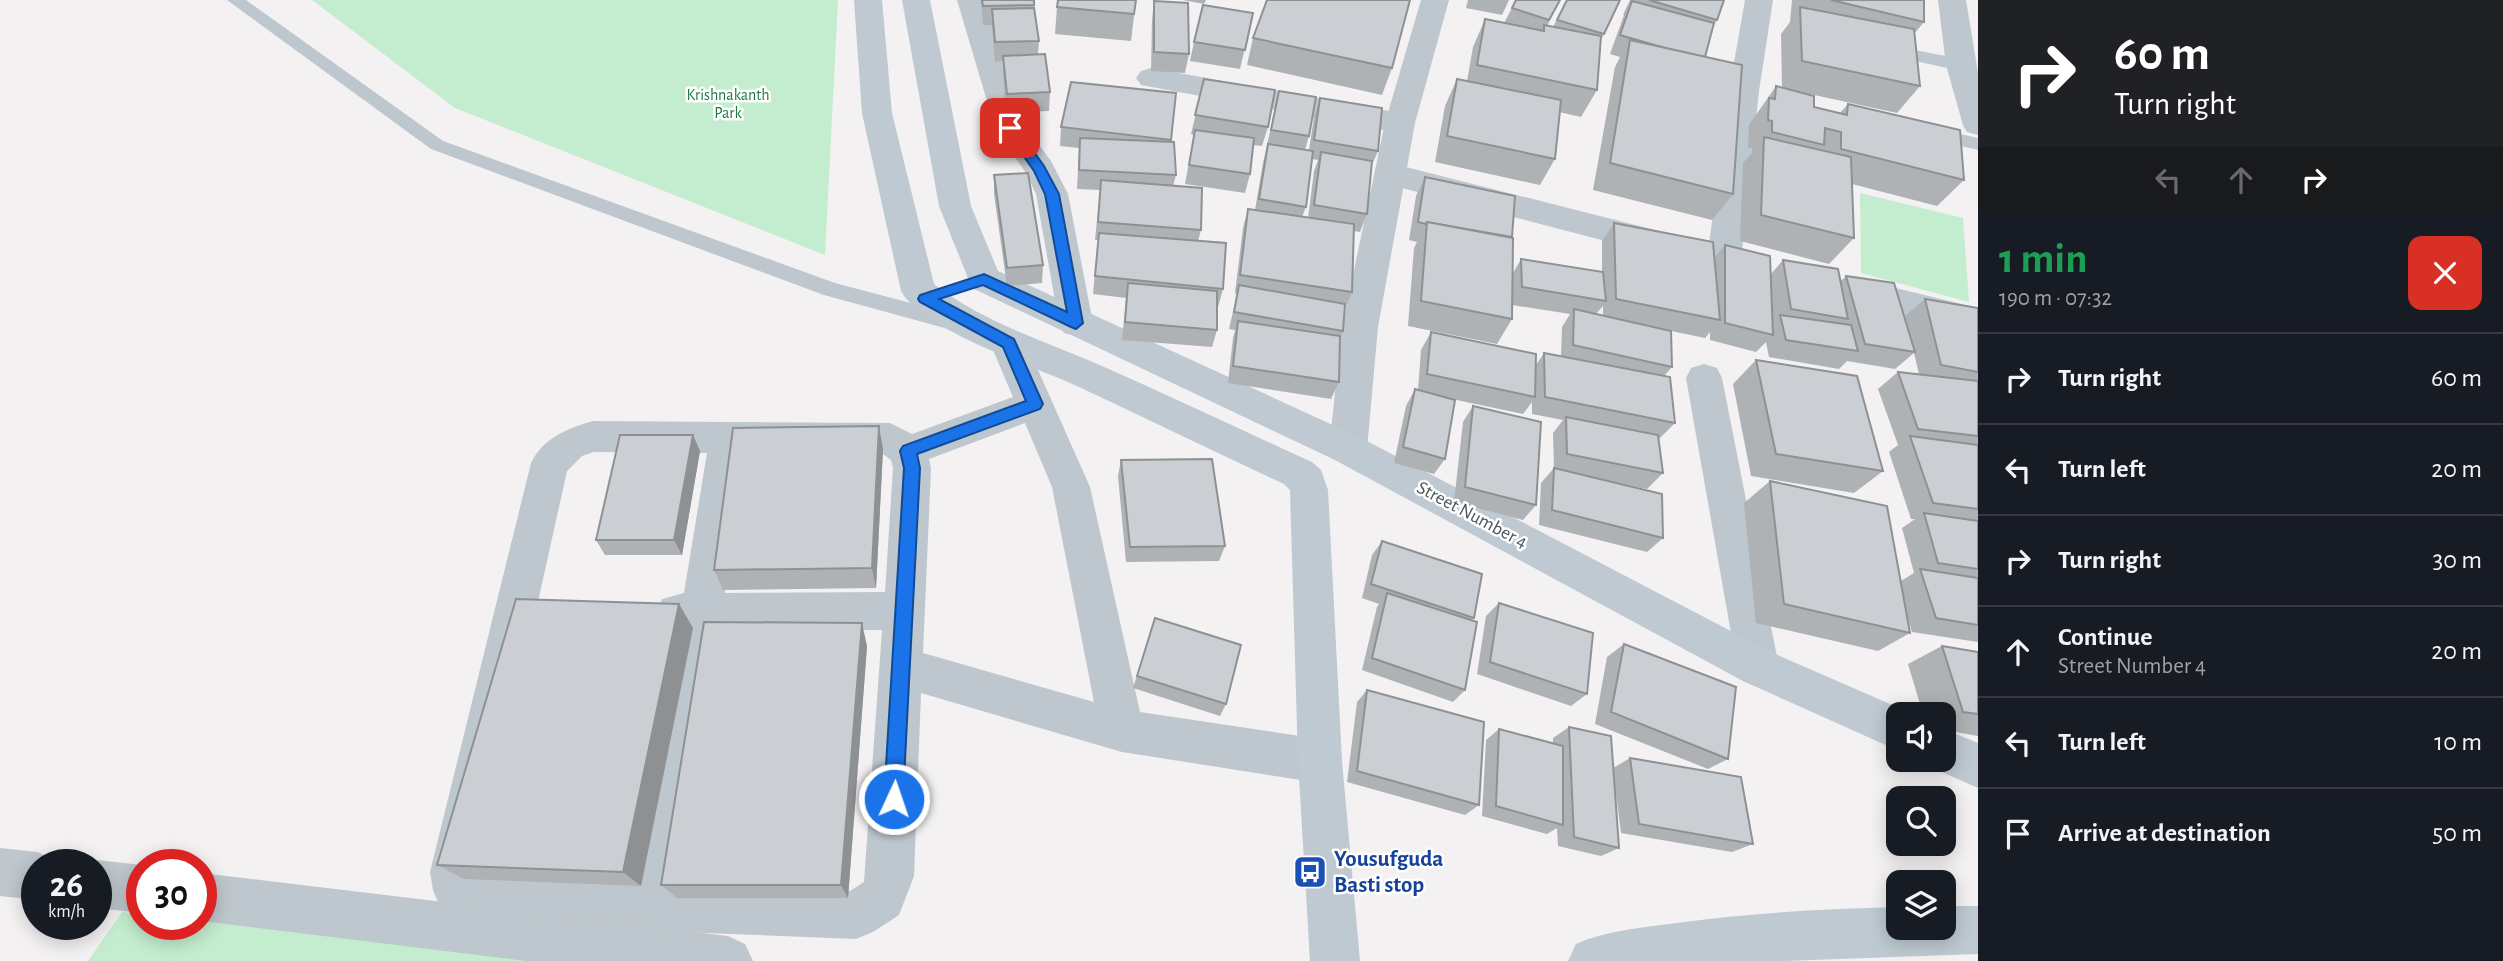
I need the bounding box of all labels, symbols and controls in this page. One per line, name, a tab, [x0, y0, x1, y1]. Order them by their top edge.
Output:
icon: right	[1999, 28, 2090, 119]
text: 60 m	[2114, 30, 2210, 79]
park label: Krishnakanth Park	[686, 87, 770, 121]
text: Turn right	[2114, 88, 2236, 120]
pin	[980, 98, 1040, 158]
icon: arrive	[991, 109, 1029, 147]
icon: left	[2149, 161, 2187, 199]
icon: ahead	[2222, 161, 2260, 199]
icon: right	[2295, 161, 2333, 199]
button: close	[2408, 236, 2482, 310]
text: 1 min	[1999, 238, 2088, 280]
text: 190 m · 07:32	[1999, 287, 2112, 310]
icon: right	[1999, 360, 2037, 398]
text: Turn right	[2058, 365, 2161, 391]
text: 60 m	[2431, 365, 2482, 391]
icon: left	[1999, 451, 2037, 489]
text: Turn left	[2058, 456, 2146, 482]
text: 20 m	[2431, 456, 2482, 482]
street label: Street Number 4	[1414, 478, 1530, 552]
icon: right	[1999, 542, 2037, 580]
text: Turn right	[2058, 547, 2161, 573]
text: 30 m	[2432, 547, 2482, 573]
text: Continue	[2058, 624, 2153, 650]
icon: ahead	[1999, 633, 2037, 671]
text: 20 m	[2431, 638, 2482, 664]
text: Street Number 4	[2058, 655, 2206, 678]
map controls	[1886, 702, 1956, 940]
button: sound	[1886, 702, 1956, 772]
icon: left	[1999, 724, 2037, 762]
text: Turn left	[2058, 729, 2146, 755]
text: 10 m	[2434, 729, 2482, 755]
position arrow	[857, 762, 931, 836]
button: search	[1886, 786, 1956, 856]
icon: arrive	[1999, 815, 2037, 853]
text: Arrive at destination	[2058, 820, 2271, 846]
text: 50 m	[2432, 820, 2482, 846]
place label: Yousufguda Basti stop	[1334, 848, 1443, 897]
speed limit sign: 30	[126, 849, 217, 940]
bus stop icon: Yousufguda Basti stop	[1291, 853, 1329, 891]
text: 26	[50, 868, 83, 903]
button: layers	[1886, 870, 1956, 940]
text: km/h	[48, 903, 85, 921]

